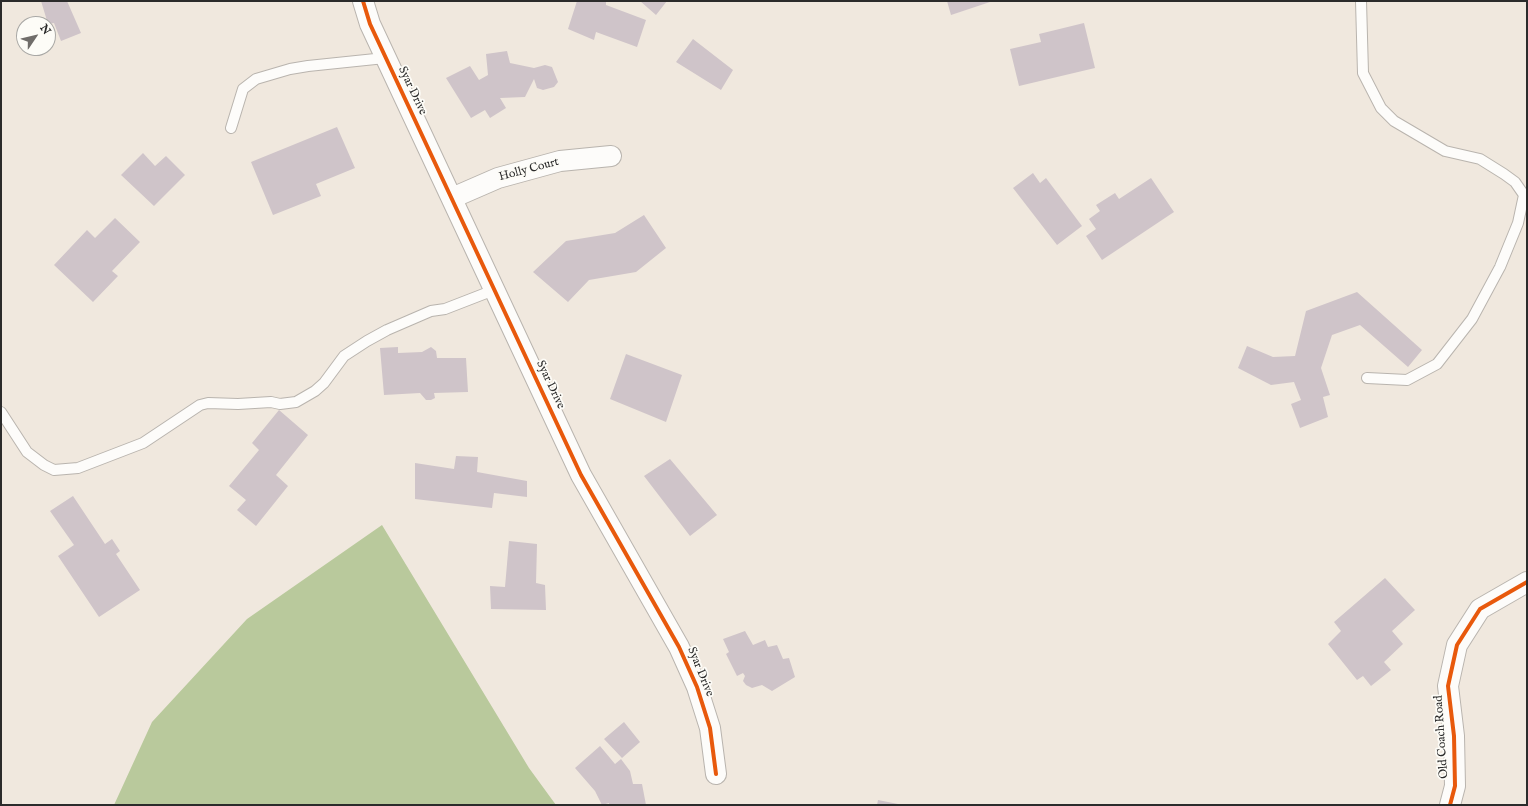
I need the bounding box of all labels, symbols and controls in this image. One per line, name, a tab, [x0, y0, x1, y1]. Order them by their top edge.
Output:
north arrow	[16, 16, 56, 56]
text: N	[37, 22, 53, 38]
street label: Syar Drive	[394, 64, 430, 118]
street label: Holly Court	[498, 155, 560, 185]
street label: Syar Drive	[532, 358, 568, 412]
street label: Syar Drive	[684, 645, 716, 699]
street label: Old Coach Road	[1432, 695, 1452, 779]

